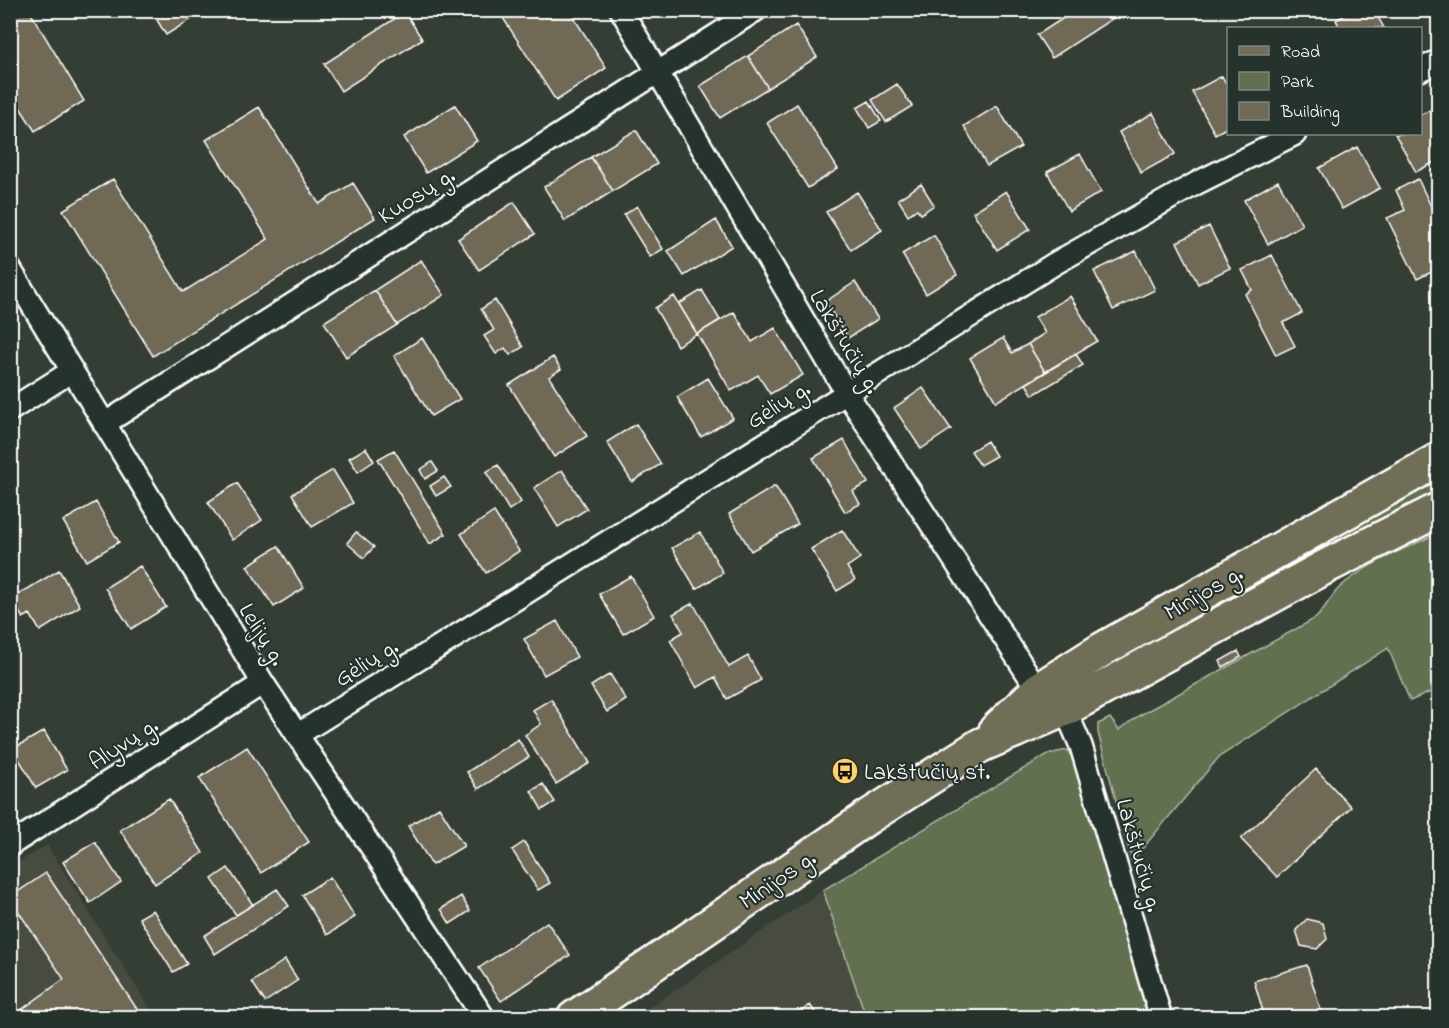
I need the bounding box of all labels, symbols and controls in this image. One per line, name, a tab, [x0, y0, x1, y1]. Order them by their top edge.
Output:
legend	[1227, 27, 1422, 135]
text: Road	[1281, 40, 1320, 66]
text: Park	[1281, 70, 1314, 96]
text: Building	[1280, 100, 1340, 127]
street label: Kuosų g.	[372, 160, 463, 235]
street label: Lakštučių g.	[799, 283, 889, 401]
street label: Gėlių g.	[741, 373, 818, 439]
street label: Minijos g.	[1158, 557, 1250, 631]
street label: Lelijų g.	[228, 597, 294, 674]
street label: Gėlių g.	[329, 631, 406, 697]
street label: Alyvų g.	[83, 709, 167, 782]
bus stop icon: Lakštučių st.	[830, 756, 860, 786]
place label: Lakštučių st.	[864, 756, 990, 791]
street label: Lakštučių g.	[1105, 795, 1171, 917]
street label: Minijos g.	[733, 842, 824, 920]

